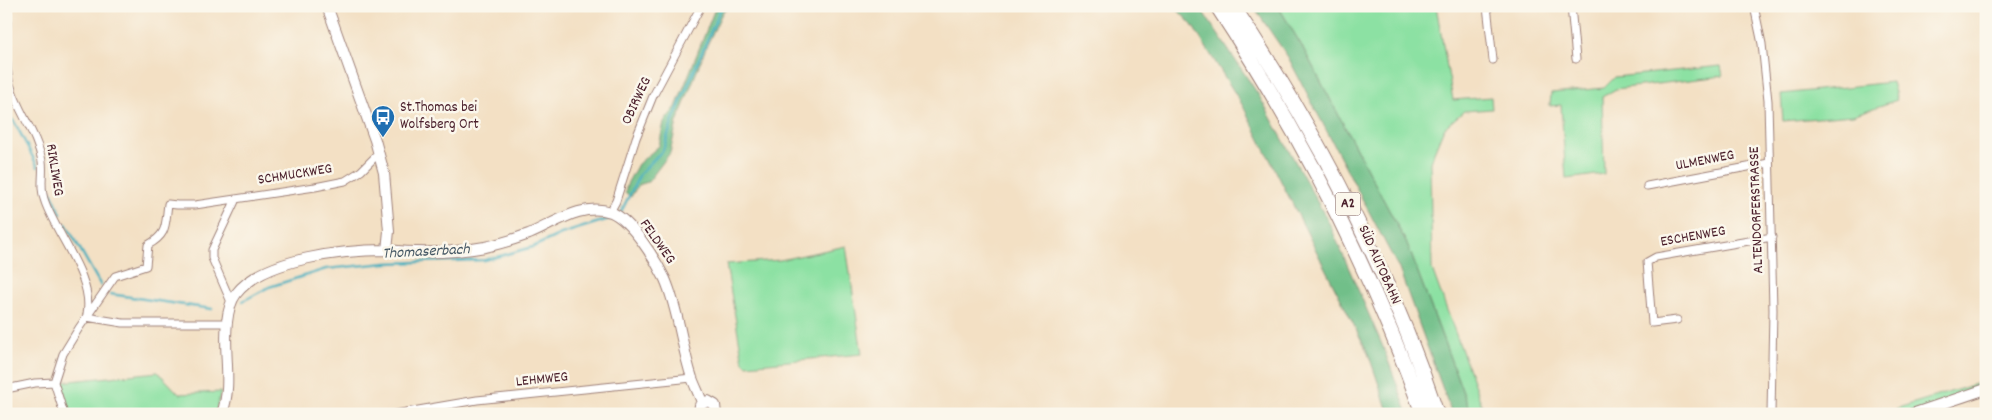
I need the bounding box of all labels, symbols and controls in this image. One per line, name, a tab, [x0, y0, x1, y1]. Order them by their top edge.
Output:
street label: OBIRWEG	[616, 73, 658, 129]
place label: St.Thomas bei Wolfsberg Ort	[400, 97, 479, 136]
bus stop icon: St.Thomas bei Wolfsberg Ort	[370, 104, 396, 138]
street label: RIKLIWEG	[39, 142, 69, 198]
street label: ULMENWEG	[1674, 145, 1736, 177]
street label: ALTENDORFERSTRASSE	[1744, 146, 1770, 274]
street label: SCHMUCKWEG	[256, 158, 334, 192]
road number: A2	[1336, 192, 1360, 215]
street label: FELDWEG	[634, 215, 680, 269]
street label: ESCHENWEG	[1659, 220, 1727, 254]
street label: SÜD AUTOBAHN	[1352, 222, 1406, 308]
water label: Thomaserbach	[382, 238, 471, 266]
street label: LEHMWEG	[515, 366, 569, 394]

